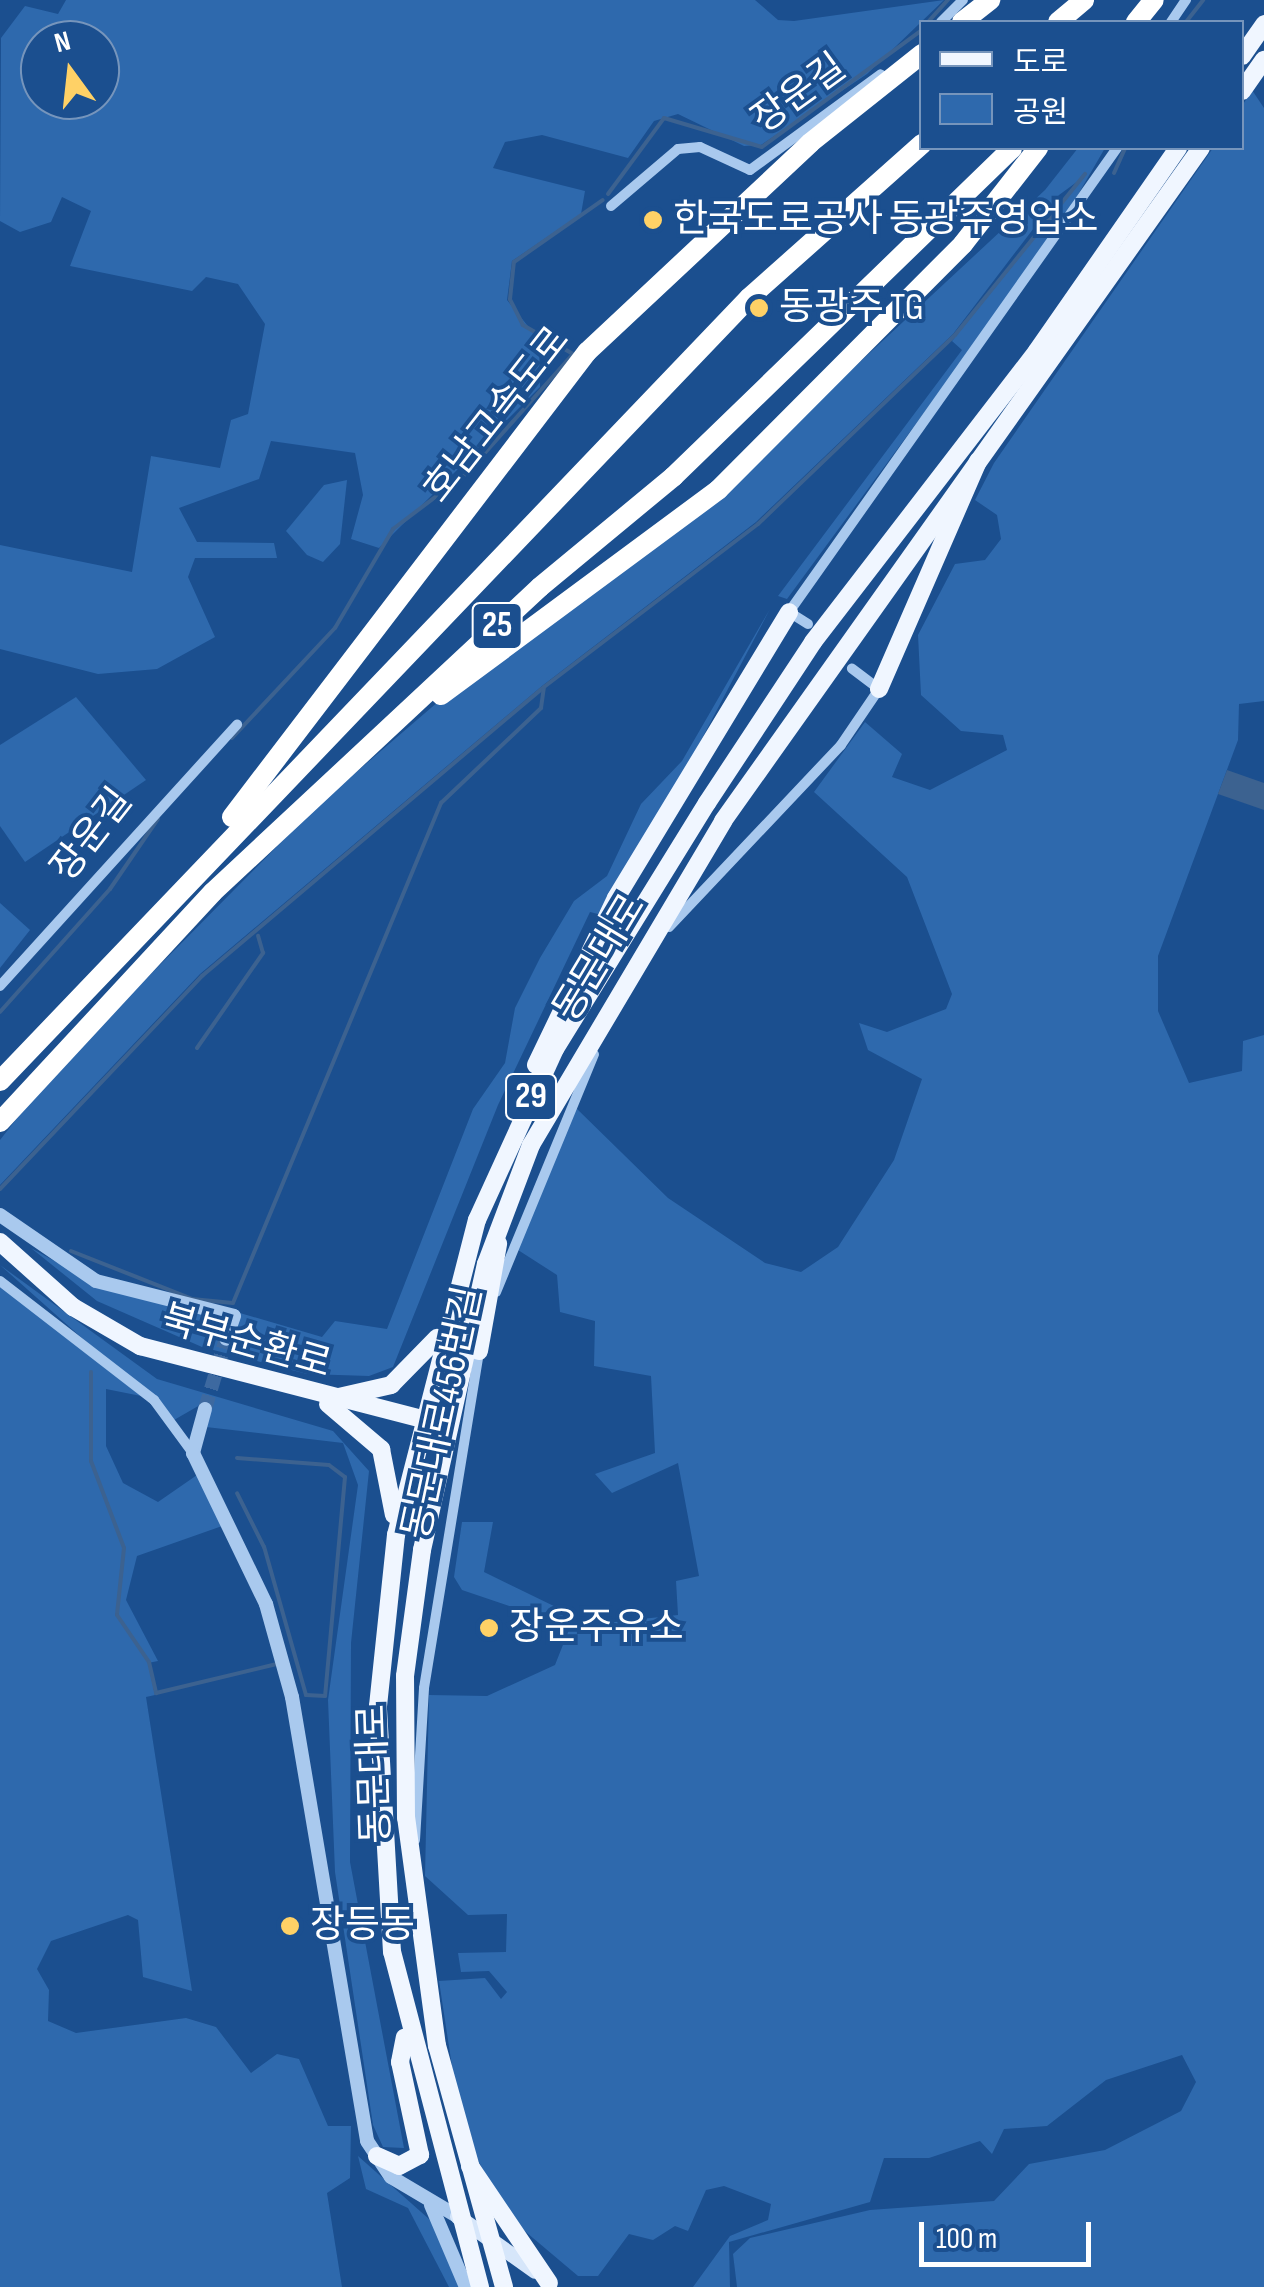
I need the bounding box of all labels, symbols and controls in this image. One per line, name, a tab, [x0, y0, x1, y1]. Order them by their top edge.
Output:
north arrow	[20, 20, 120, 120]
legend	[919, 20, 1244, 150]
text: N	[51, 25, 74, 60]
street label: 장운길	[743, 45, 855, 143]
text: 도로	[1013, 45, 1068, 81]
text: 공원	[1013, 95, 1068, 131]
place label: 한국도로공사 동광주영업소	[673, 197, 1099, 243]
marker: 한국도로공사 동광주영업소	[642, 209, 664, 231]
place label: 동광주 TG	[779, 285, 924, 331]
marker: 동광주 TG	[748, 297, 770, 319]
street label: 호남고속도로	[414, 318, 580, 512]
road number: 25	[470, 596, 524, 656]
street label: 장운길	[42, 780, 142, 890]
street label: 동문대로	[544, 886, 656, 1030]
road number: 29	[504, 1067, 558, 1127]
street label: 동문대로456번길	[394, 1282, 492, 1544]
street label: 북부순환로	[156, 1296, 336, 1388]
place label: 장운주유소	[509, 1605, 684, 1651]
marker: 장운주유소	[478, 1617, 500, 1639]
street label: 동문대로	[350, 1703, 400, 1845]
place label: 장등동	[310, 1903, 415, 1949]
marker: 장등동	[279, 1915, 301, 1937]
scale bar	[924, 2202, 1096, 2264]
text: 100 m	[936, 2221, 997, 2257]

